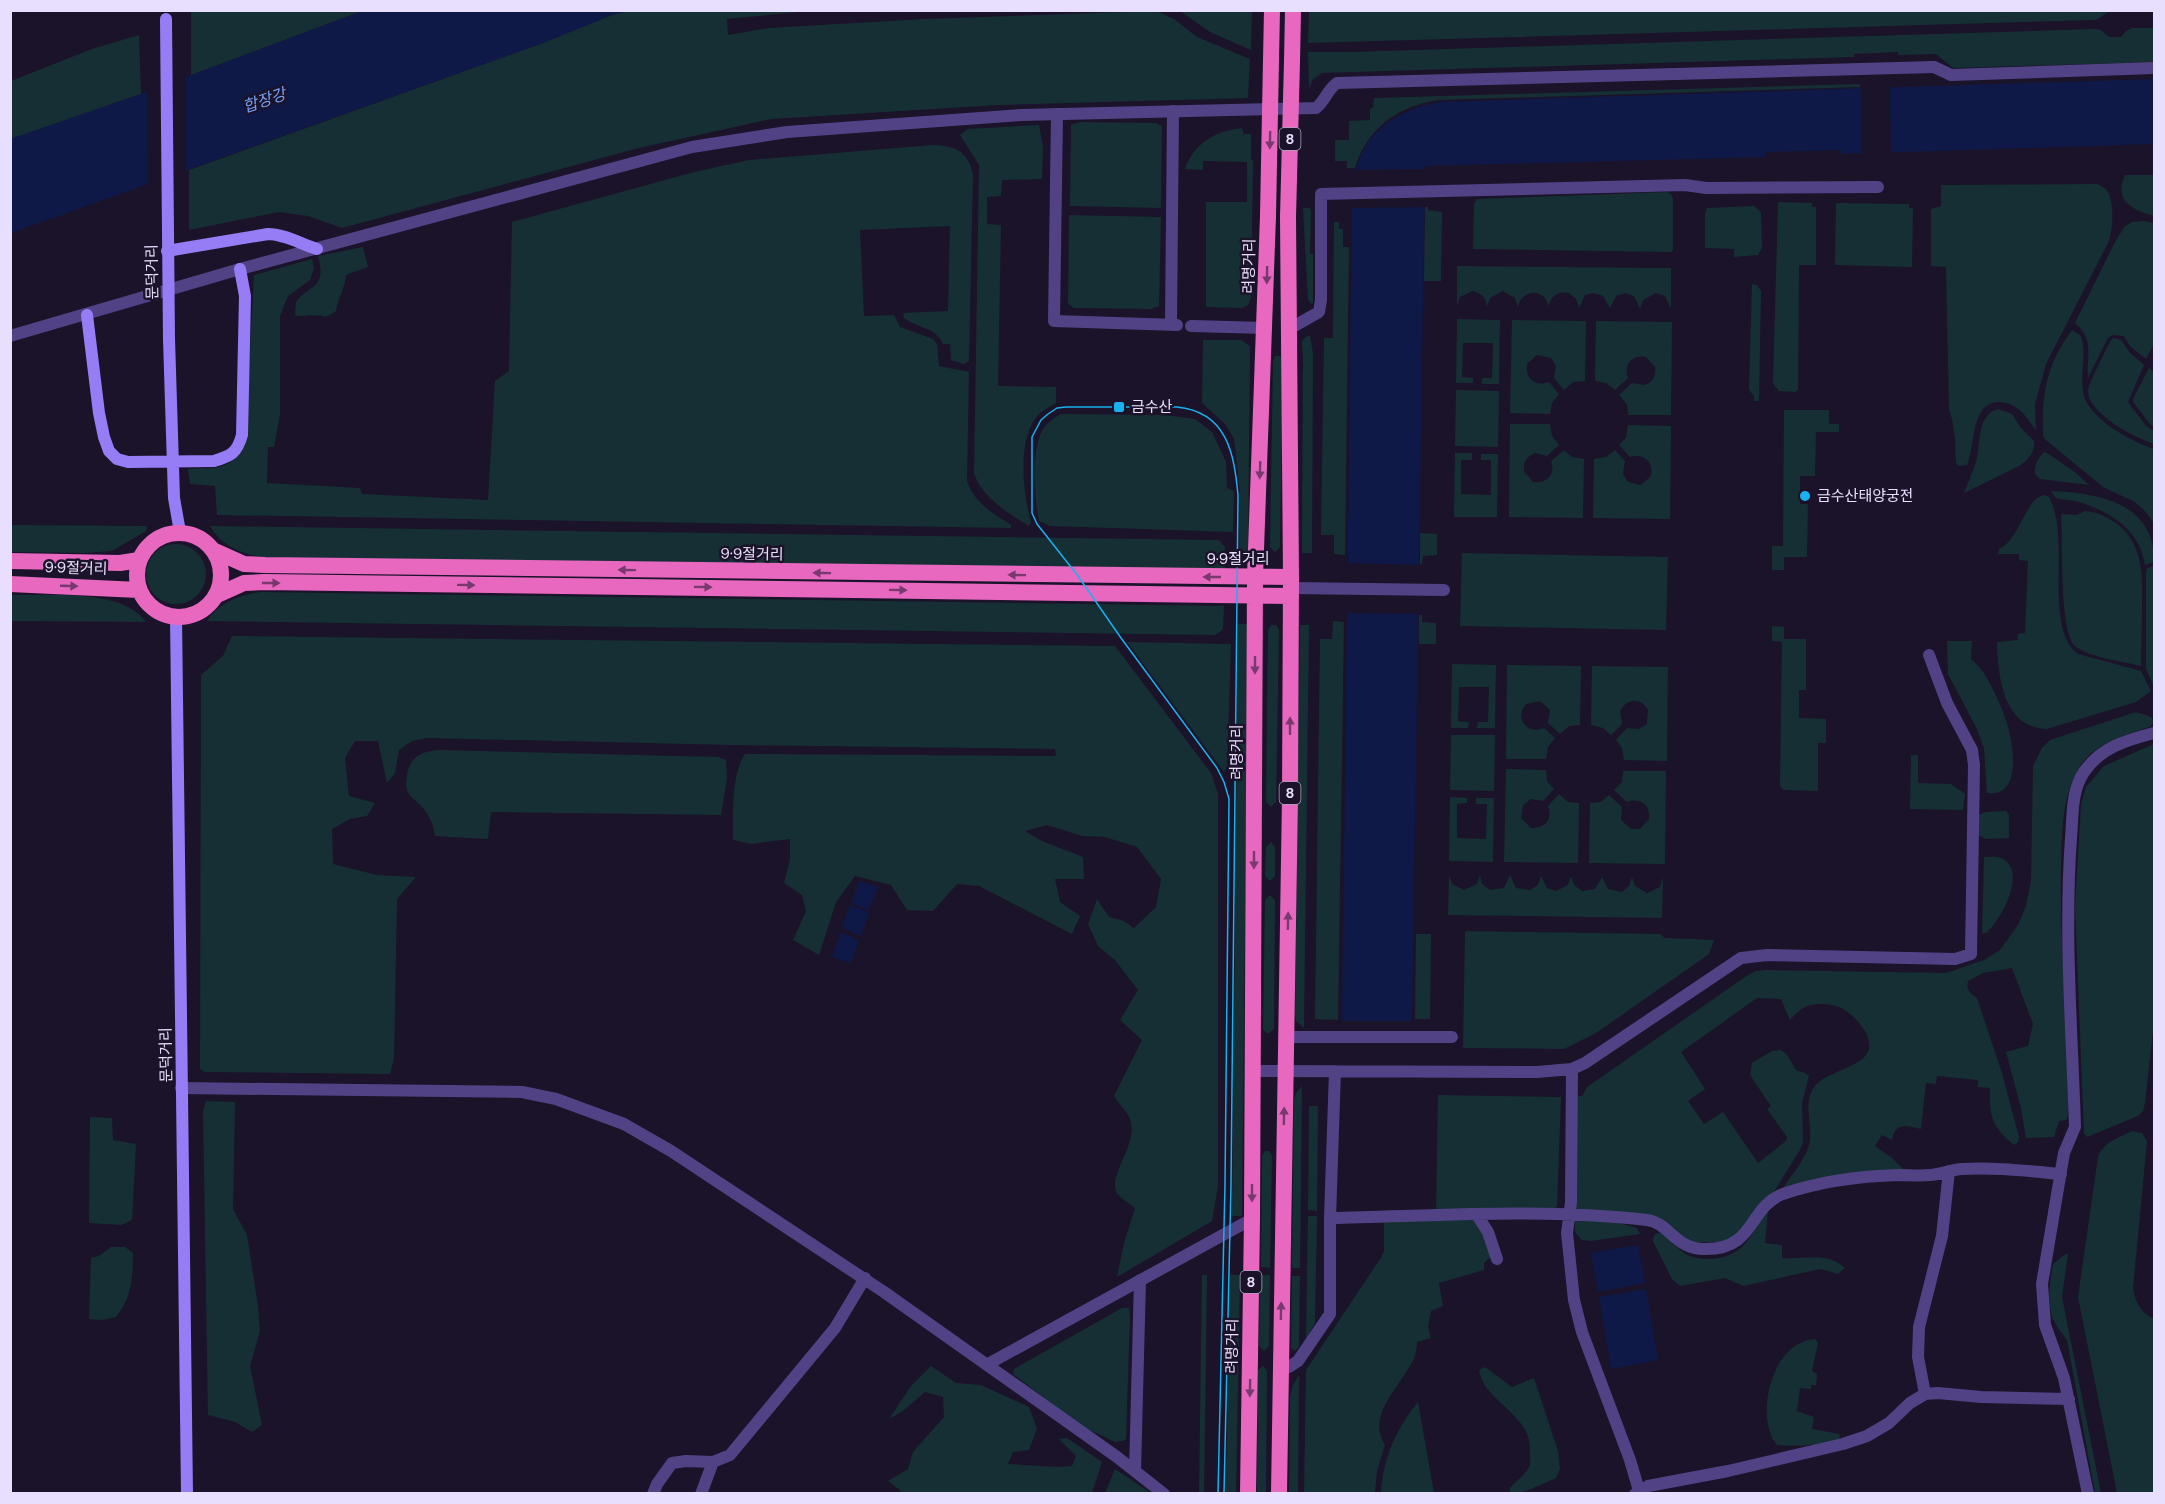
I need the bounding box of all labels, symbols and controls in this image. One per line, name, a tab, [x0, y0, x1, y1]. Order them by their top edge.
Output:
water label: 합장강	[240, 83, 291, 118]
road number: 8	[1280, 128, 1300, 150]
one-way arrow	[1265, 130, 1274, 149]
street label: 려명거리	[1239, 238, 1259, 294]
street label: 문덕거리	[142, 244, 162, 300]
one-way arrow	[1262, 265, 1272, 284]
place label: 금수산	[1131, 397, 1173, 417]
marker: 금수산	[1112, 400, 1126, 414]
one-way arrow	[1255, 460, 1264, 479]
place label: 금수산태양궁전	[1817, 486, 1914, 506]
marker: 금수산태양궁전	[1798, 489, 1812, 503]
street label: 9·9절거리	[720, 543, 784, 565]
street label: 9·9절거리	[1206, 549, 1270, 569]
street label: 9·9절거리	[44, 557, 108, 579]
one-way arrow	[617, 565, 636, 575]
one-way arrow	[812, 568, 831, 577]
one-way arrow	[1007, 570, 1026, 580]
one-way arrow	[1202, 572, 1221, 582]
one-way arrow	[262, 578, 281, 587]
one-way arrow	[457, 580, 476, 590]
one-way arrow	[59, 582, 78, 591]
one-way arrow	[693, 583, 712, 592]
one-way arrow	[888, 585, 907, 595]
one-way arrow	[1250, 655, 1260, 674]
one-way arrow	[1285, 716, 1295, 735]
street label: 려명거리	[1227, 724, 1247, 780]
road number: 8	[1280, 782, 1300, 804]
one-way arrow	[1249, 850, 1259, 869]
one-way arrow	[1283, 911, 1292, 930]
street label: 문덕거리	[156, 1027, 176, 1083]
one-way arrow	[1279, 1106, 1288, 1125]
one-way arrow	[1247, 1183, 1257, 1202]
road number: 8	[1240, 1271, 1262, 1293]
one-way arrow	[1276, 1301, 1286, 1320]
street label: 려명거리	[1222, 1318, 1242, 1374]
one-way arrow	[1245, 1378, 1254, 1397]

